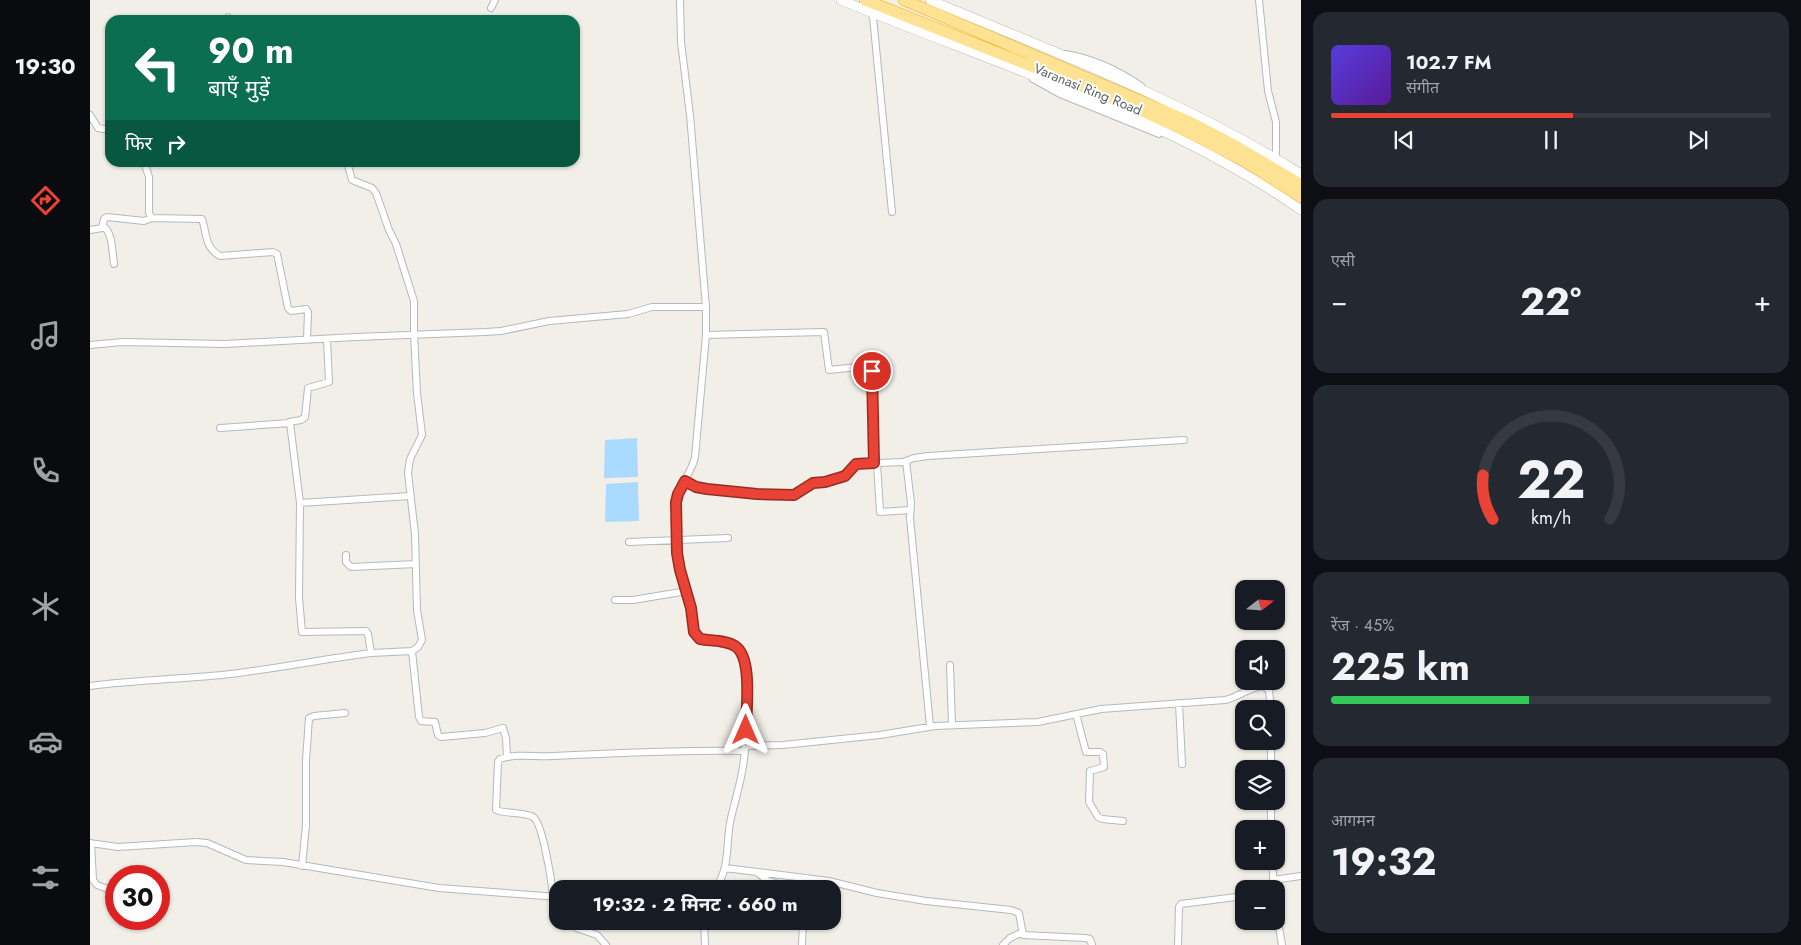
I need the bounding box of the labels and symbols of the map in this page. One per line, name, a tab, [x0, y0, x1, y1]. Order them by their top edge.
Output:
street label: Varanasi Ring Road	[1031, 58, 1145, 120]
pin	[851, 350, 893, 392]
north arrow	[1235, 580, 1285, 630]
position arrow	[719, 703, 771, 755]
speed limit sign: 30	[105, 865, 170, 930]

